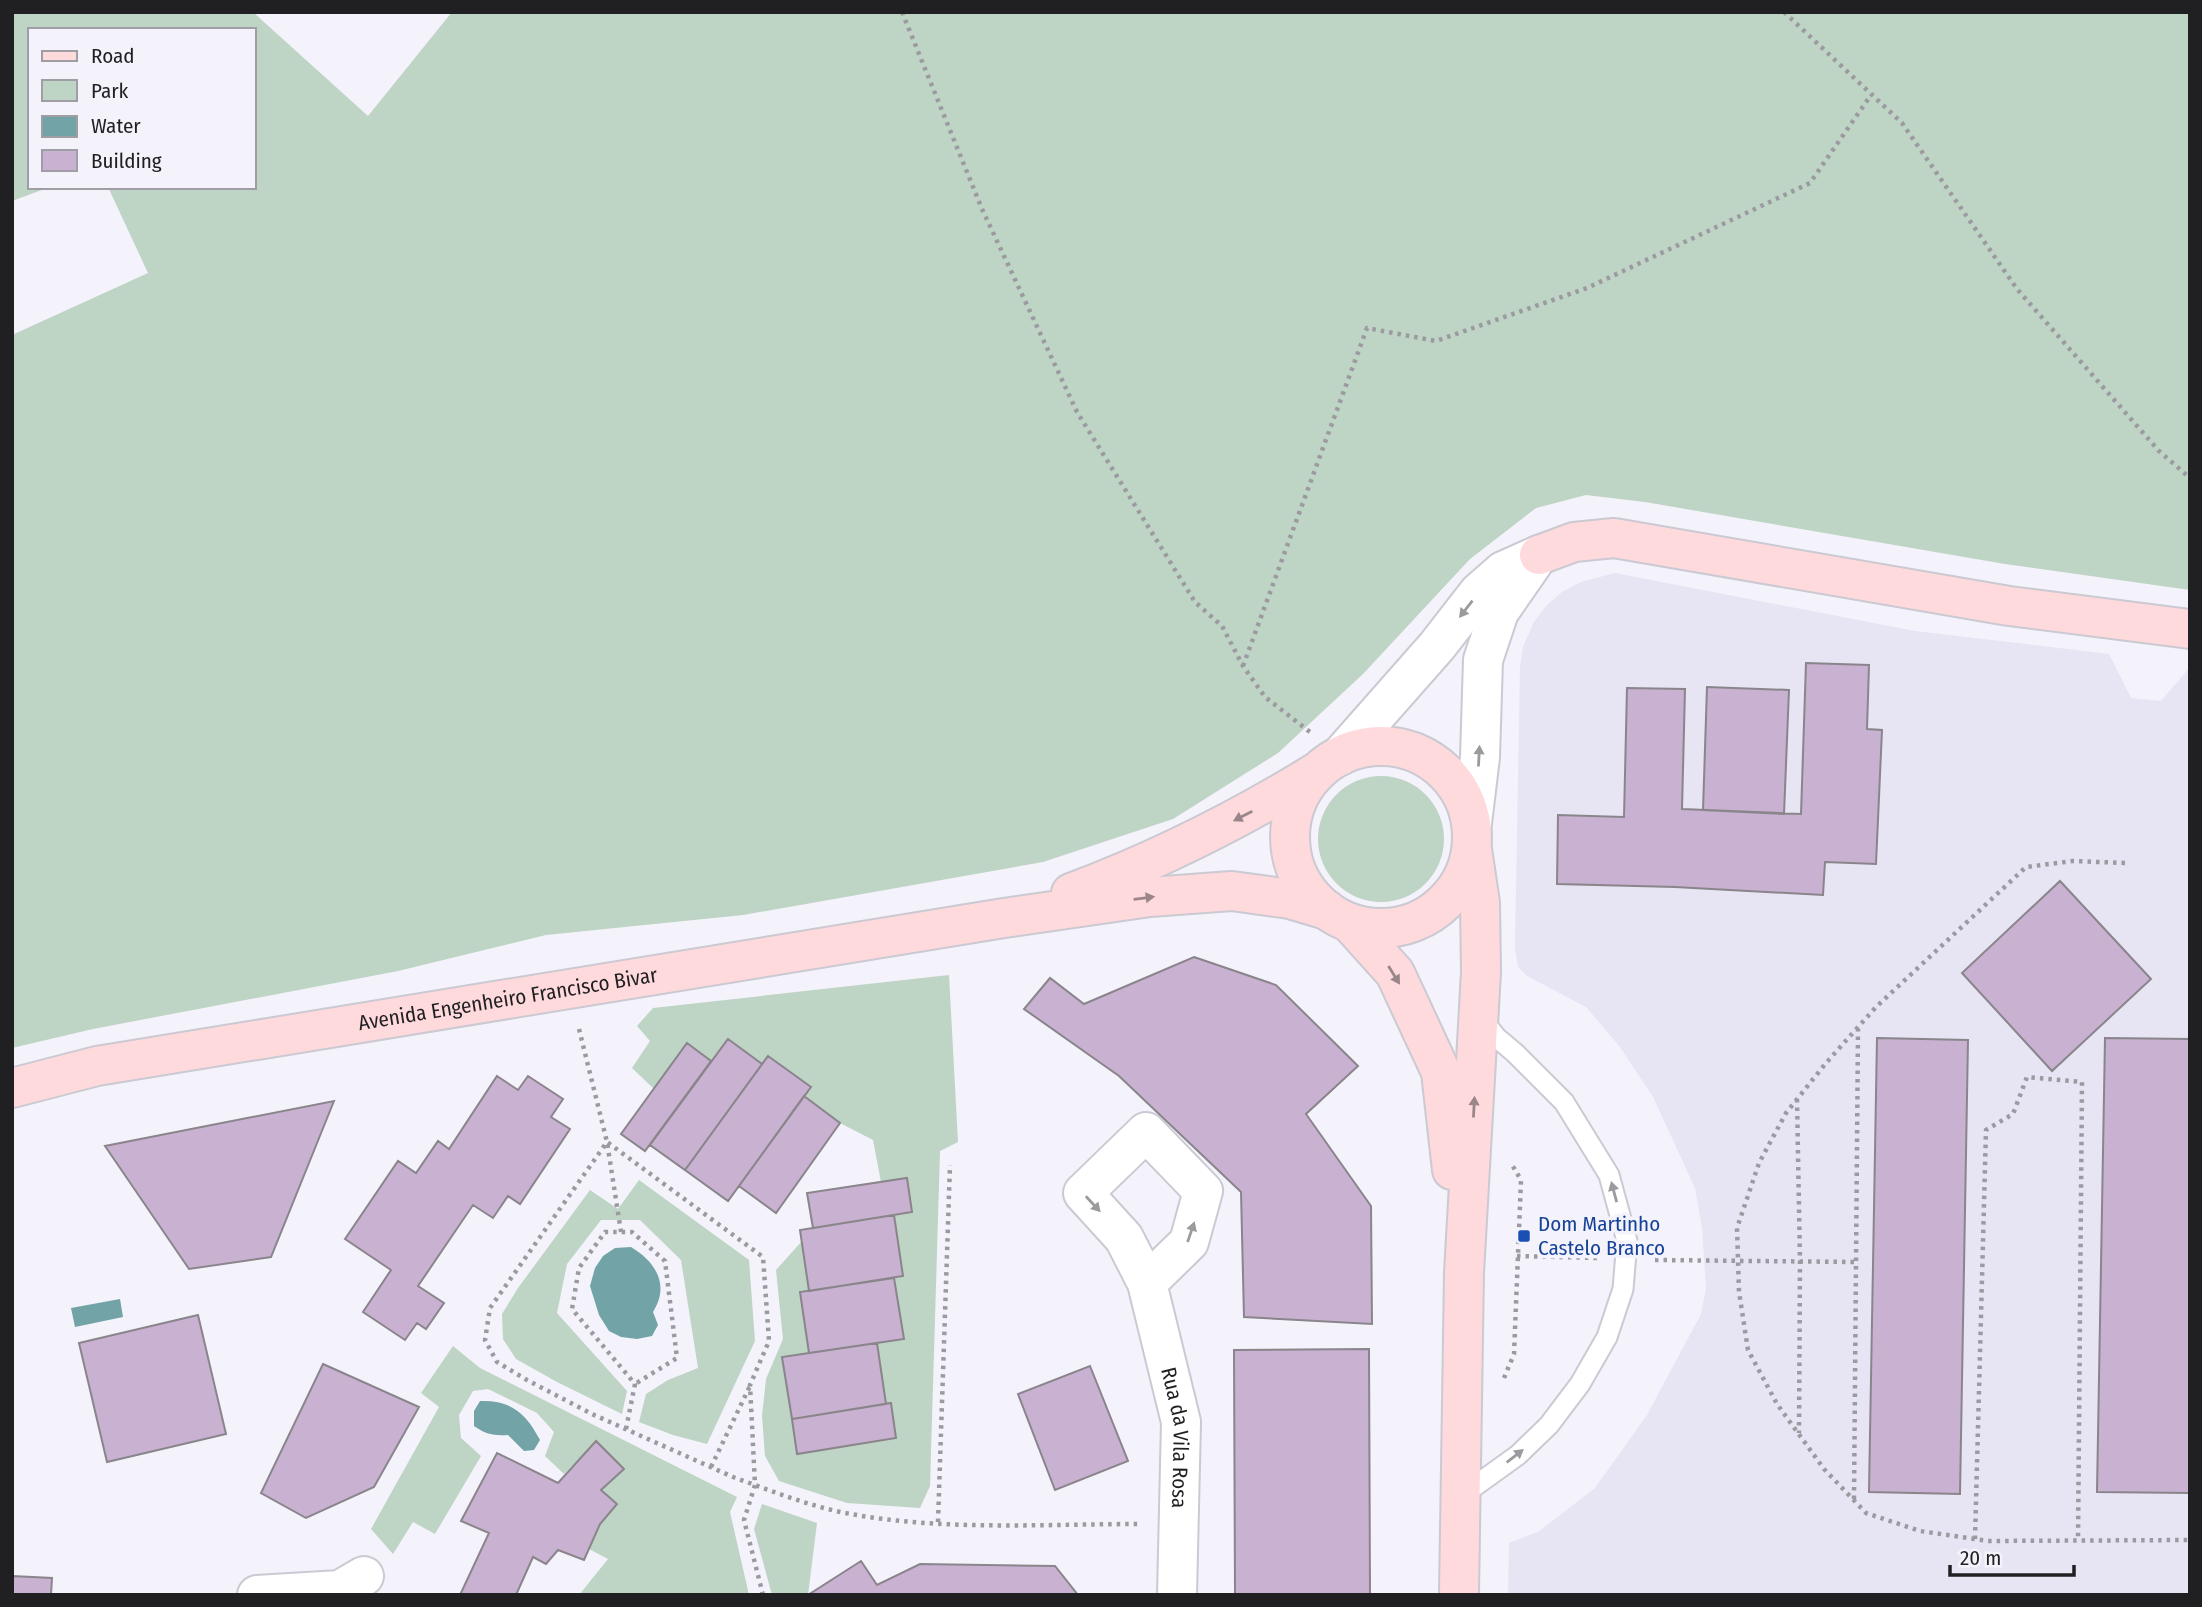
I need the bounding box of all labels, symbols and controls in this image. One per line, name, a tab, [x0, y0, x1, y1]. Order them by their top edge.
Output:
legend	[28, 28, 256, 189]
text: Road	[91, 43, 135, 69]
text: Park	[91, 78, 129, 104]
text: Water	[91, 113, 141, 139]
text: Building	[91, 148, 162, 174]
one-way arrow	[1458, 599, 1473, 617]
one-way arrow	[1474, 745, 1485, 767]
one-way arrow	[1233, 810, 1252, 822]
one-way arrow	[1133, 893, 1155, 904]
street label: Avenida Engenheiro Francisco Bivar	[356, 962, 660, 1036]
one-way arrow	[1388, 966, 1401, 985]
one-way arrow	[1469, 1096, 1480, 1118]
one-way arrow	[1608, 1181, 1618, 1202]
one-way arrow	[1085, 1195, 1101, 1213]
place label: Dom Martinho Castelo Branco	[1538, 1211, 1665, 1261]
one-way arrow	[1186, 1222, 1196, 1243]
marker: Dom Martinho Castelo Branco	[1516, 1228, 1532, 1244]
street label: Rua da Vila Rosa	[1155, 1365, 1194, 1509]
one-way arrow	[1506, 1449, 1524, 1463]
scale bar	[1950, 1534, 2074, 1578]
text: 20 m	[1960, 1545, 2001, 1571]

